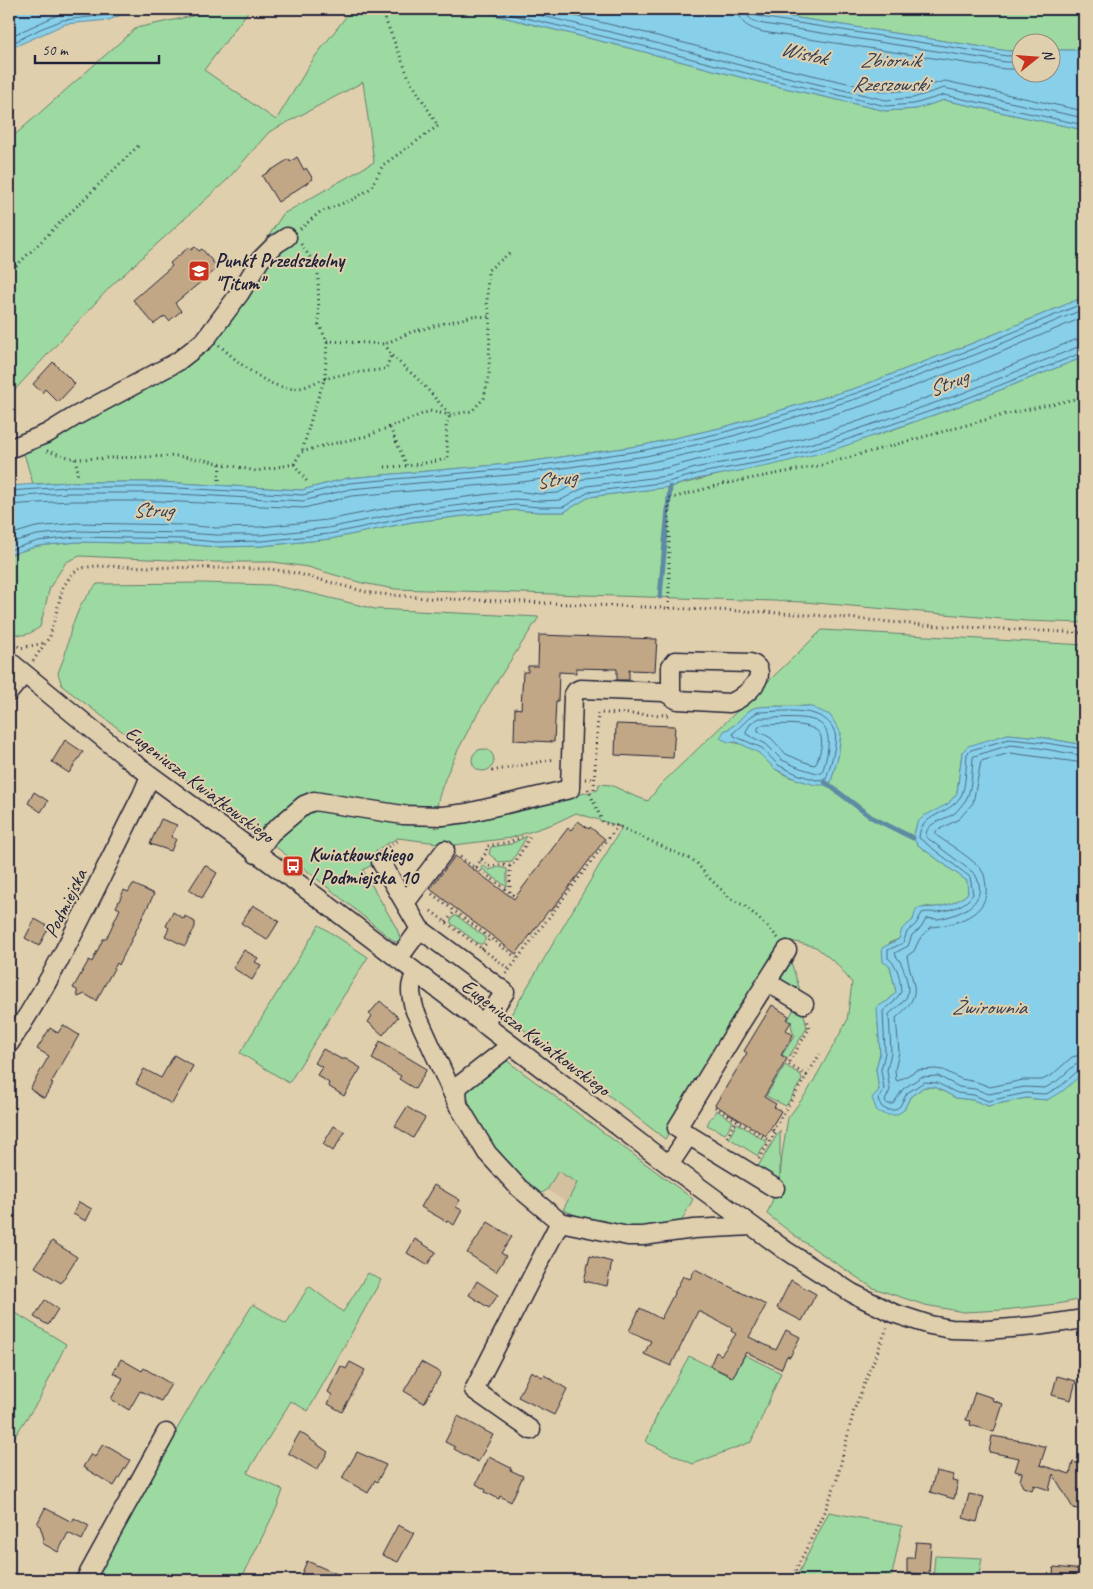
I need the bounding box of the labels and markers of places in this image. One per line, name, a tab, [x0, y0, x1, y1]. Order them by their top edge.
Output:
place label: Punkt Przedszkolny "Titum"	[215, 248, 346, 296]
school or university icon: Punkt Przedszkolny "Titum"	[187, 259, 211, 283]
place label: Kwiatkowskiego / Podmiejska 10	[309, 842, 420, 890]
bus stop icon: Kwiatkowskiego / Podmiejska 10	[281, 854, 305, 878]

